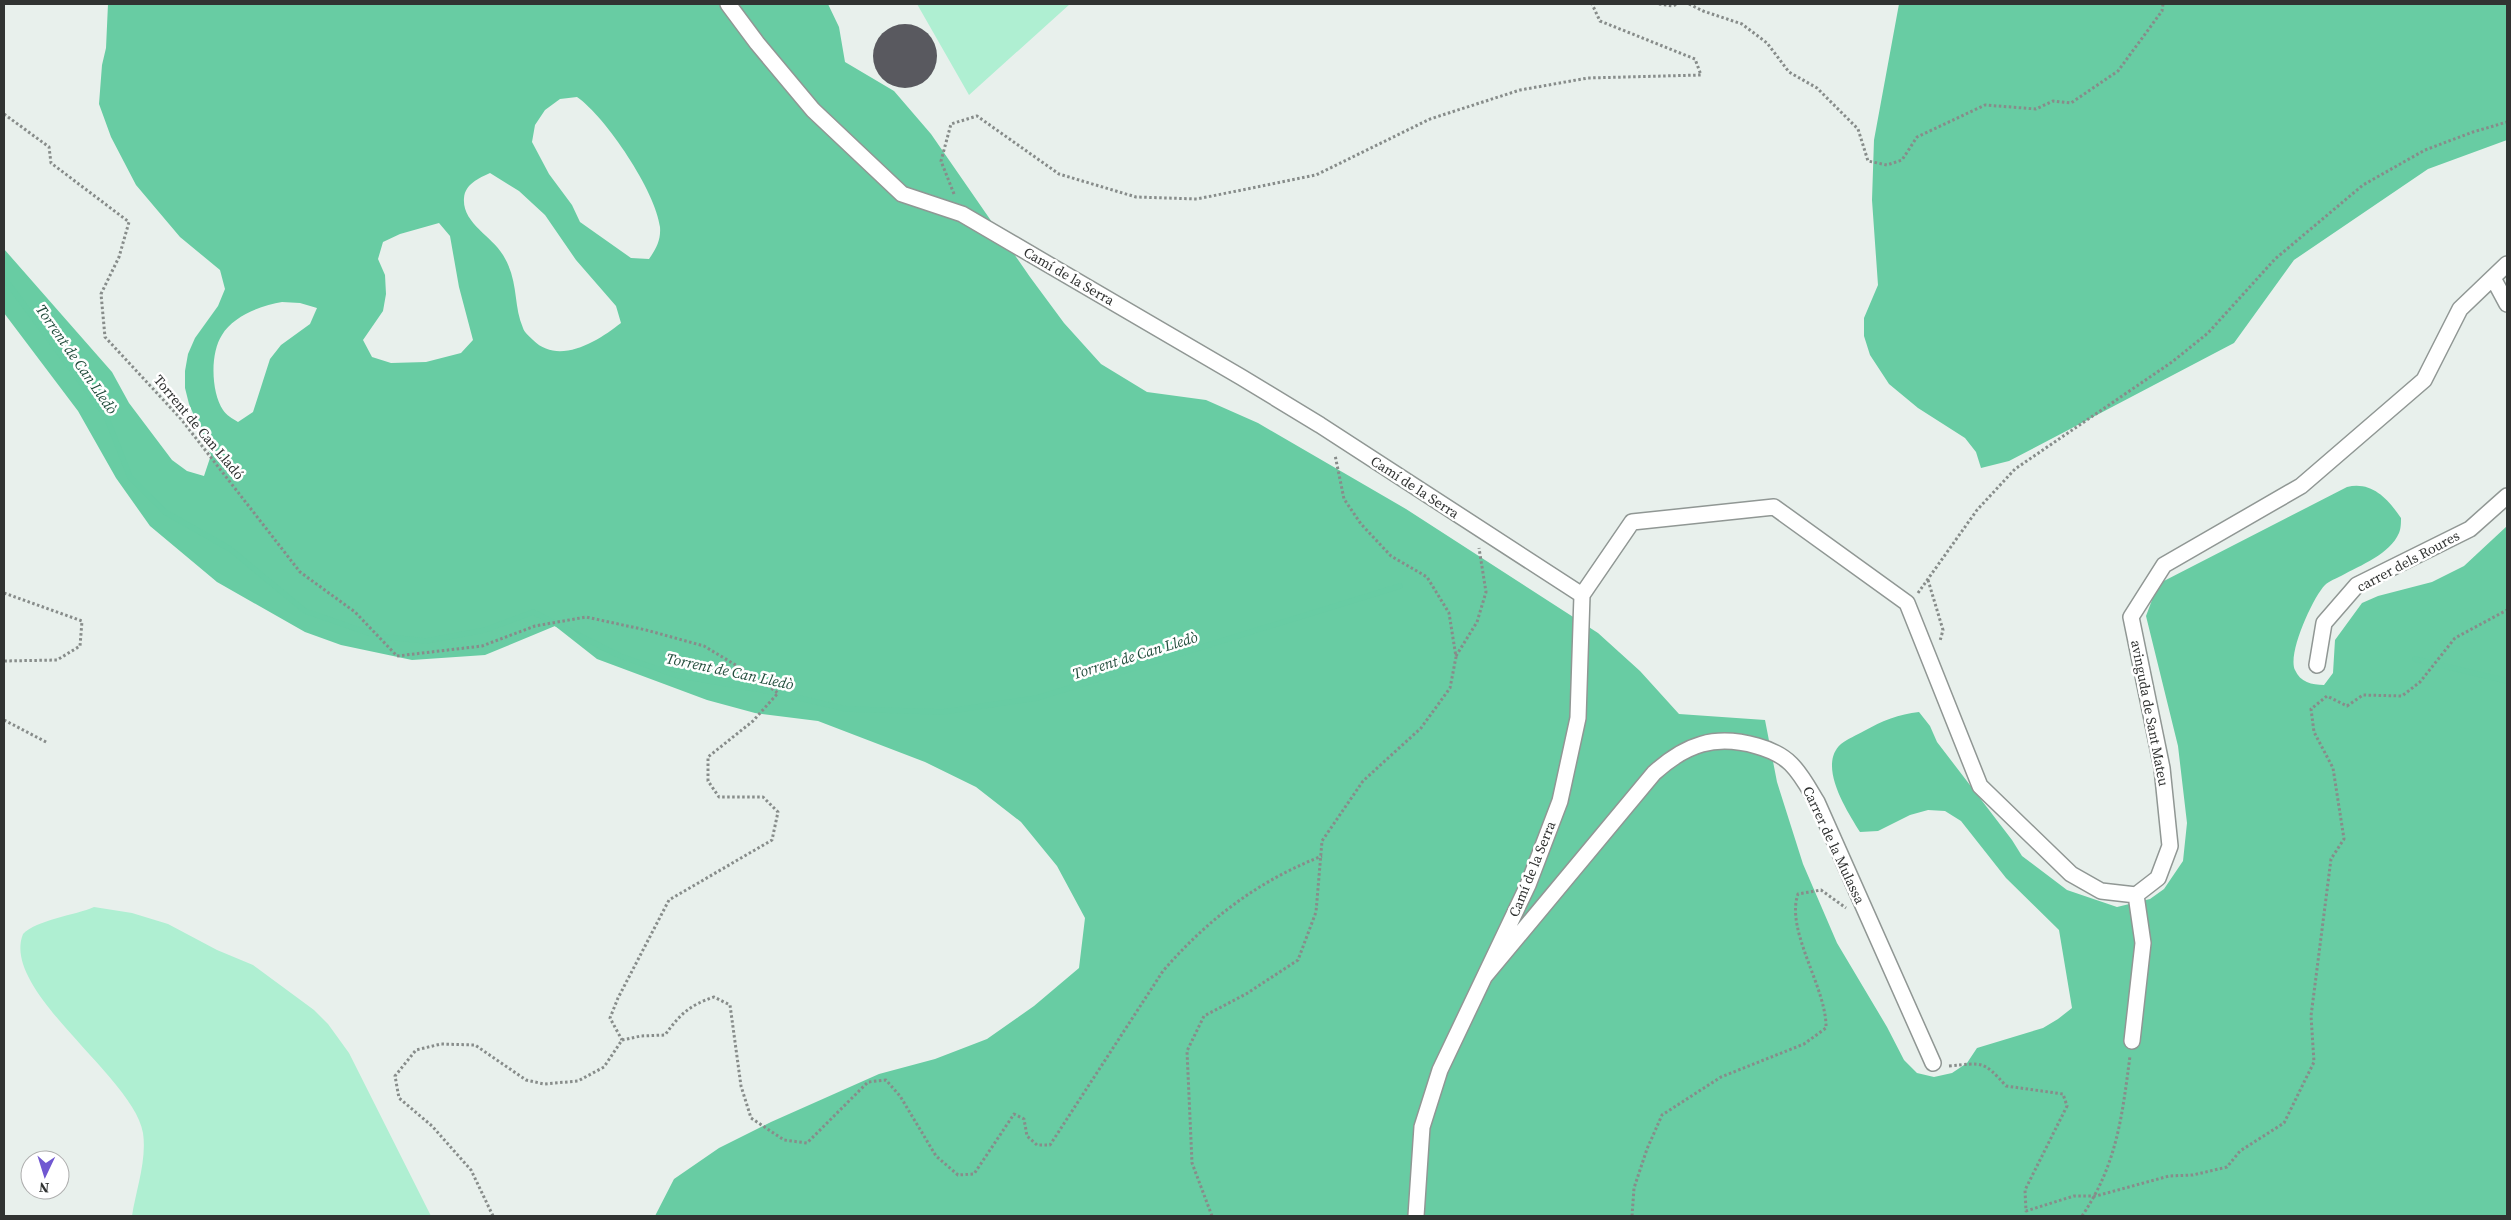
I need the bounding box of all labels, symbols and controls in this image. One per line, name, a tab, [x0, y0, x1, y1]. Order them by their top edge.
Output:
street label: Camí de la Serra	[1020, 242, 1119, 311]
water label: Torrent de Can Lledò	[31, 300, 123, 418]
street label: Torrent de Can Lladó	[149, 370, 249, 484]
street label: Camí de la Serra	[1367, 451, 1464, 524]
street label: carrer dels Roures	[2353, 525, 2463, 597]
water label: Torrent de Can Lledò	[1070, 626, 1200, 684]
street label: avinguda de Sant Mateu	[2126, 638, 2174, 788]
water label: Torrent de Can Lledò	[664, 647, 796, 695]
street label: Carrer de la Mulassa	[1798, 783, 1870, 908]
street label: Camí de la Serra	[1504, 817, 1561, 920]
north arrow	[20, 1150, 70, 1200]
text: N	[38, 1178, 50, 1198]

